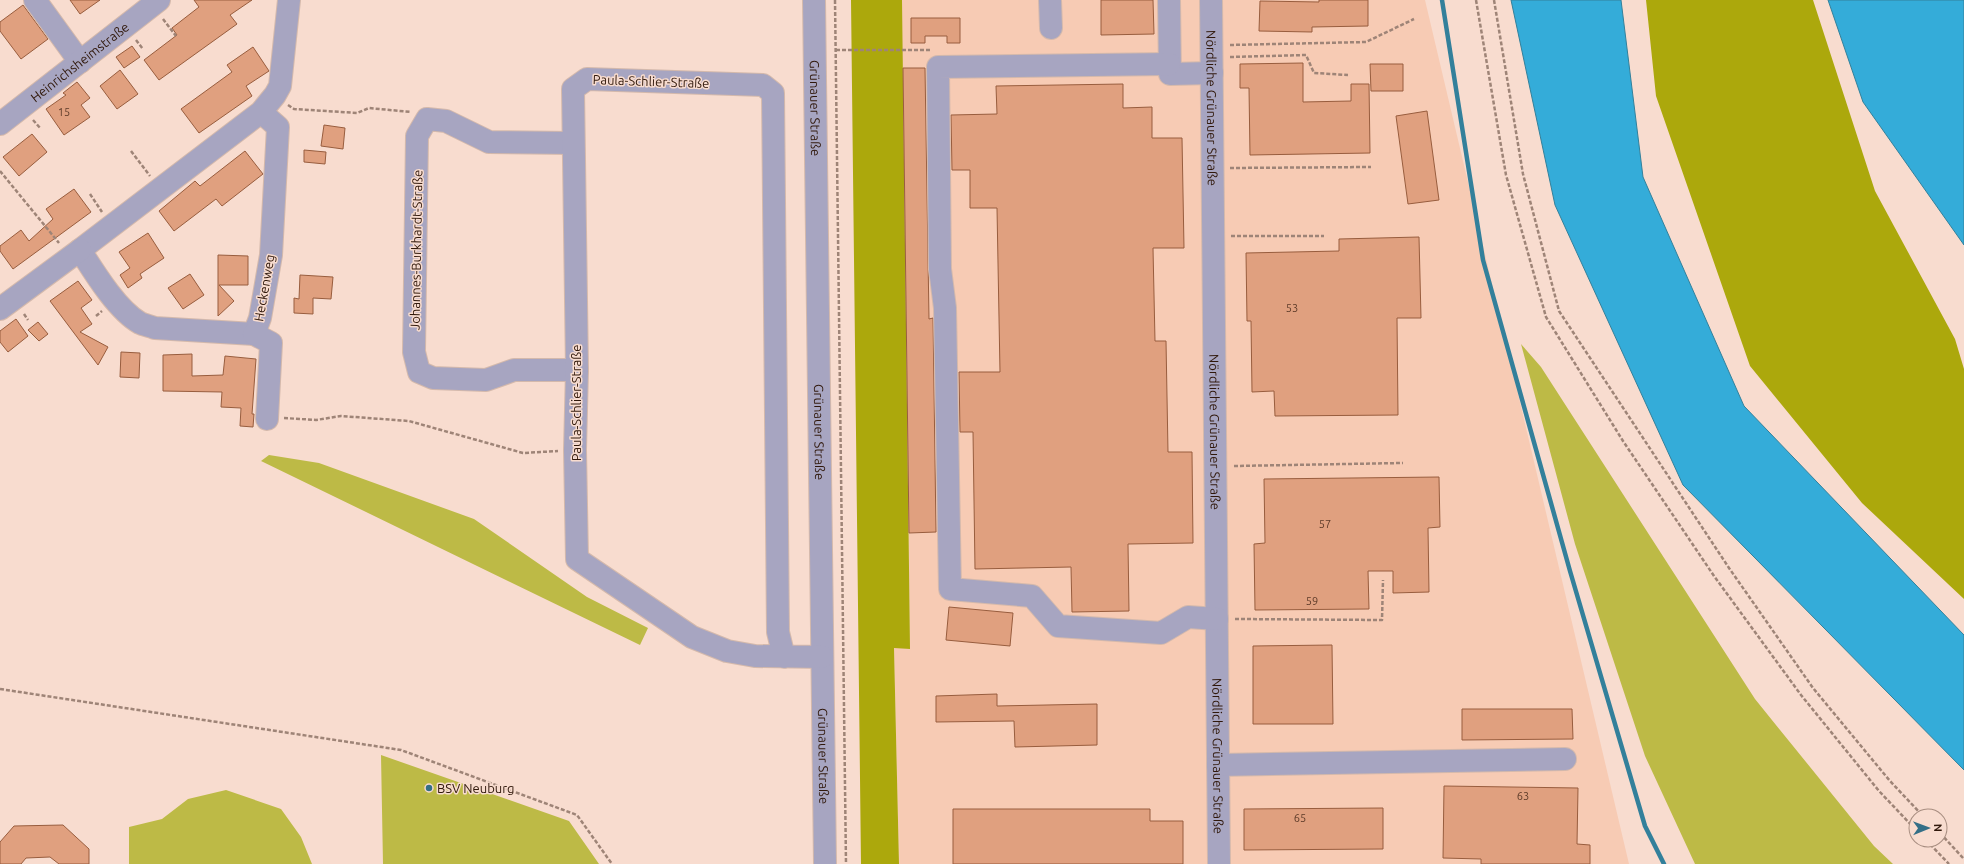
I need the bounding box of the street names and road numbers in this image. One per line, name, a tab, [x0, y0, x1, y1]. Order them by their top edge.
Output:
street label: Heinrichsheimstraße	[28, 19, 131, 104]
street label: Nördliche Grünauer Straße	[1204, 30, 1220, 186]
street label: Grünauer Straße	[808, 60, 823, 156]
street label: Paula-Schlier-Straße	[592, 72, 710, 90]
street label: Johannes-Burkhardt-Straße	[408, 170, 424, 330]
street label: Heckenweg	[251, 253, 277, 323]
street label: Paula-Schlier-Straße	[569, 345, 583, 461]
street label: Nördliche Grünauer Straße	[1207, 354, 1223, 510]
street label: Grünauer Straße	[812, 384, 827, 480]
street label: Nördliche Grünauer Straße	[1210, 678, 1226, 834]
street label: Grünauer Straße	[816, 708, 831, 804]

